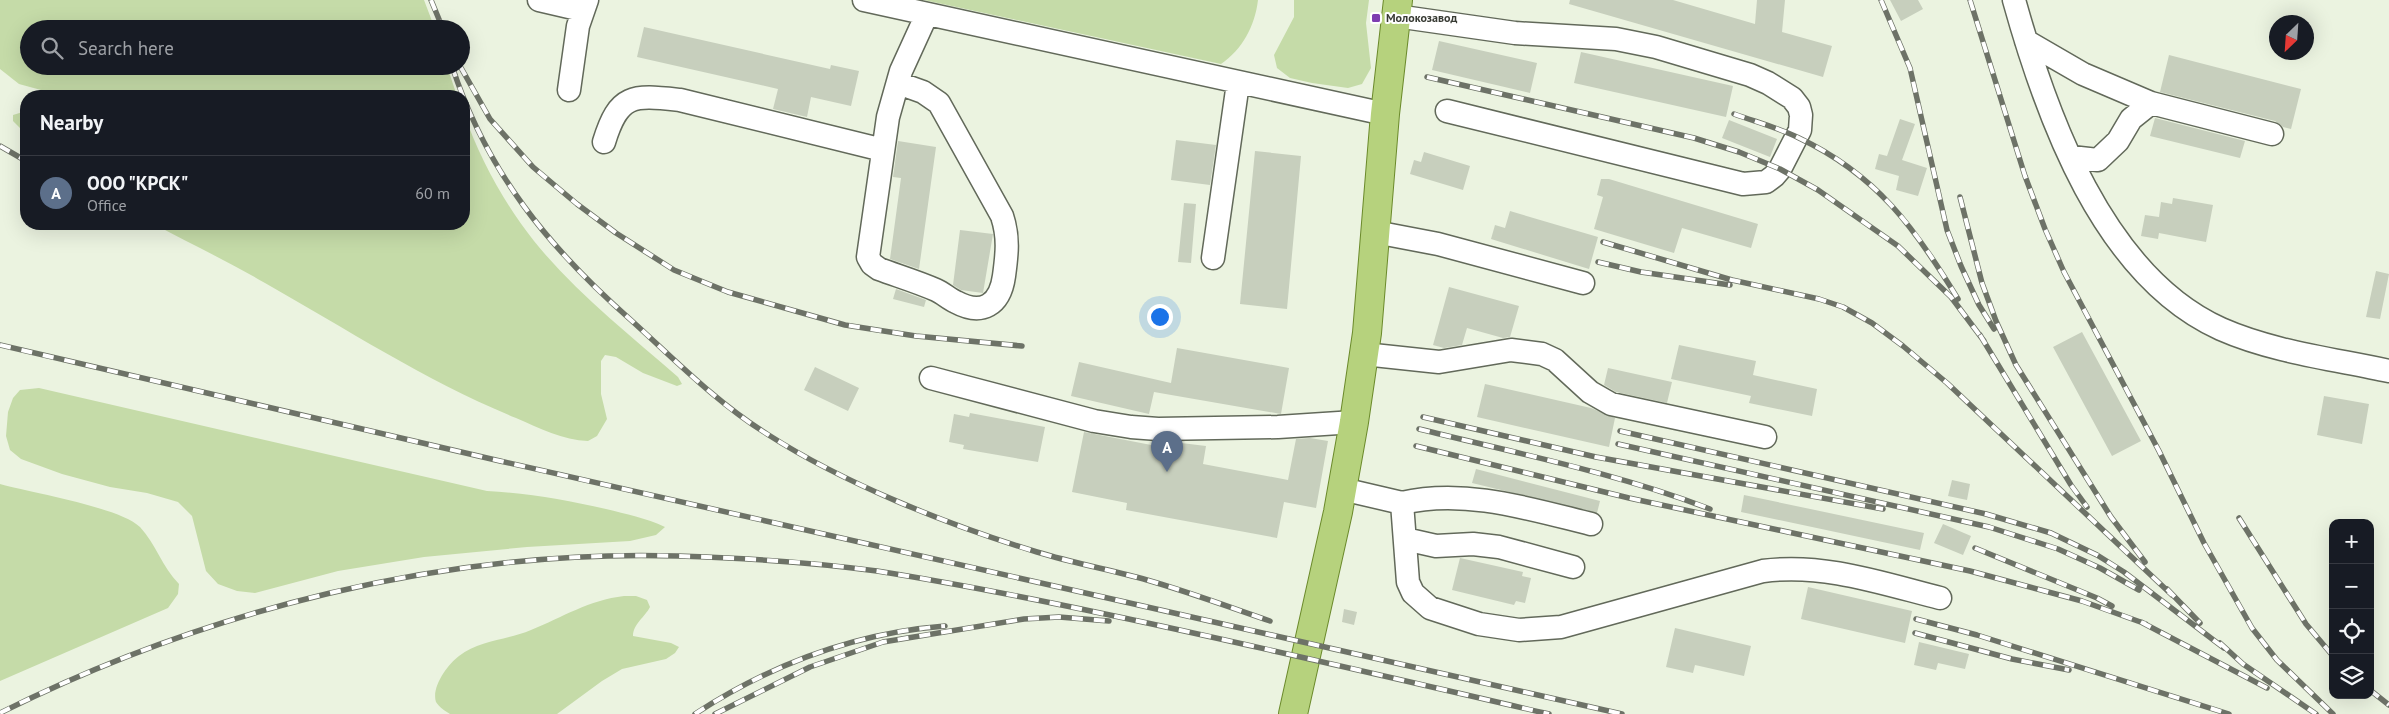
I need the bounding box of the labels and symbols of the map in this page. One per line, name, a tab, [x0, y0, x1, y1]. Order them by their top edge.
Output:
place label: Молокозавод	[1386, 10, 1457, 25]
marker: Молокозавод	[1370, 12, 1382, 24]
north arrow	[2269, 15, 2314, 60]
your location	[1147, 304, 1173, 330]
pin: A	[1151, 431, 1183, 472]

